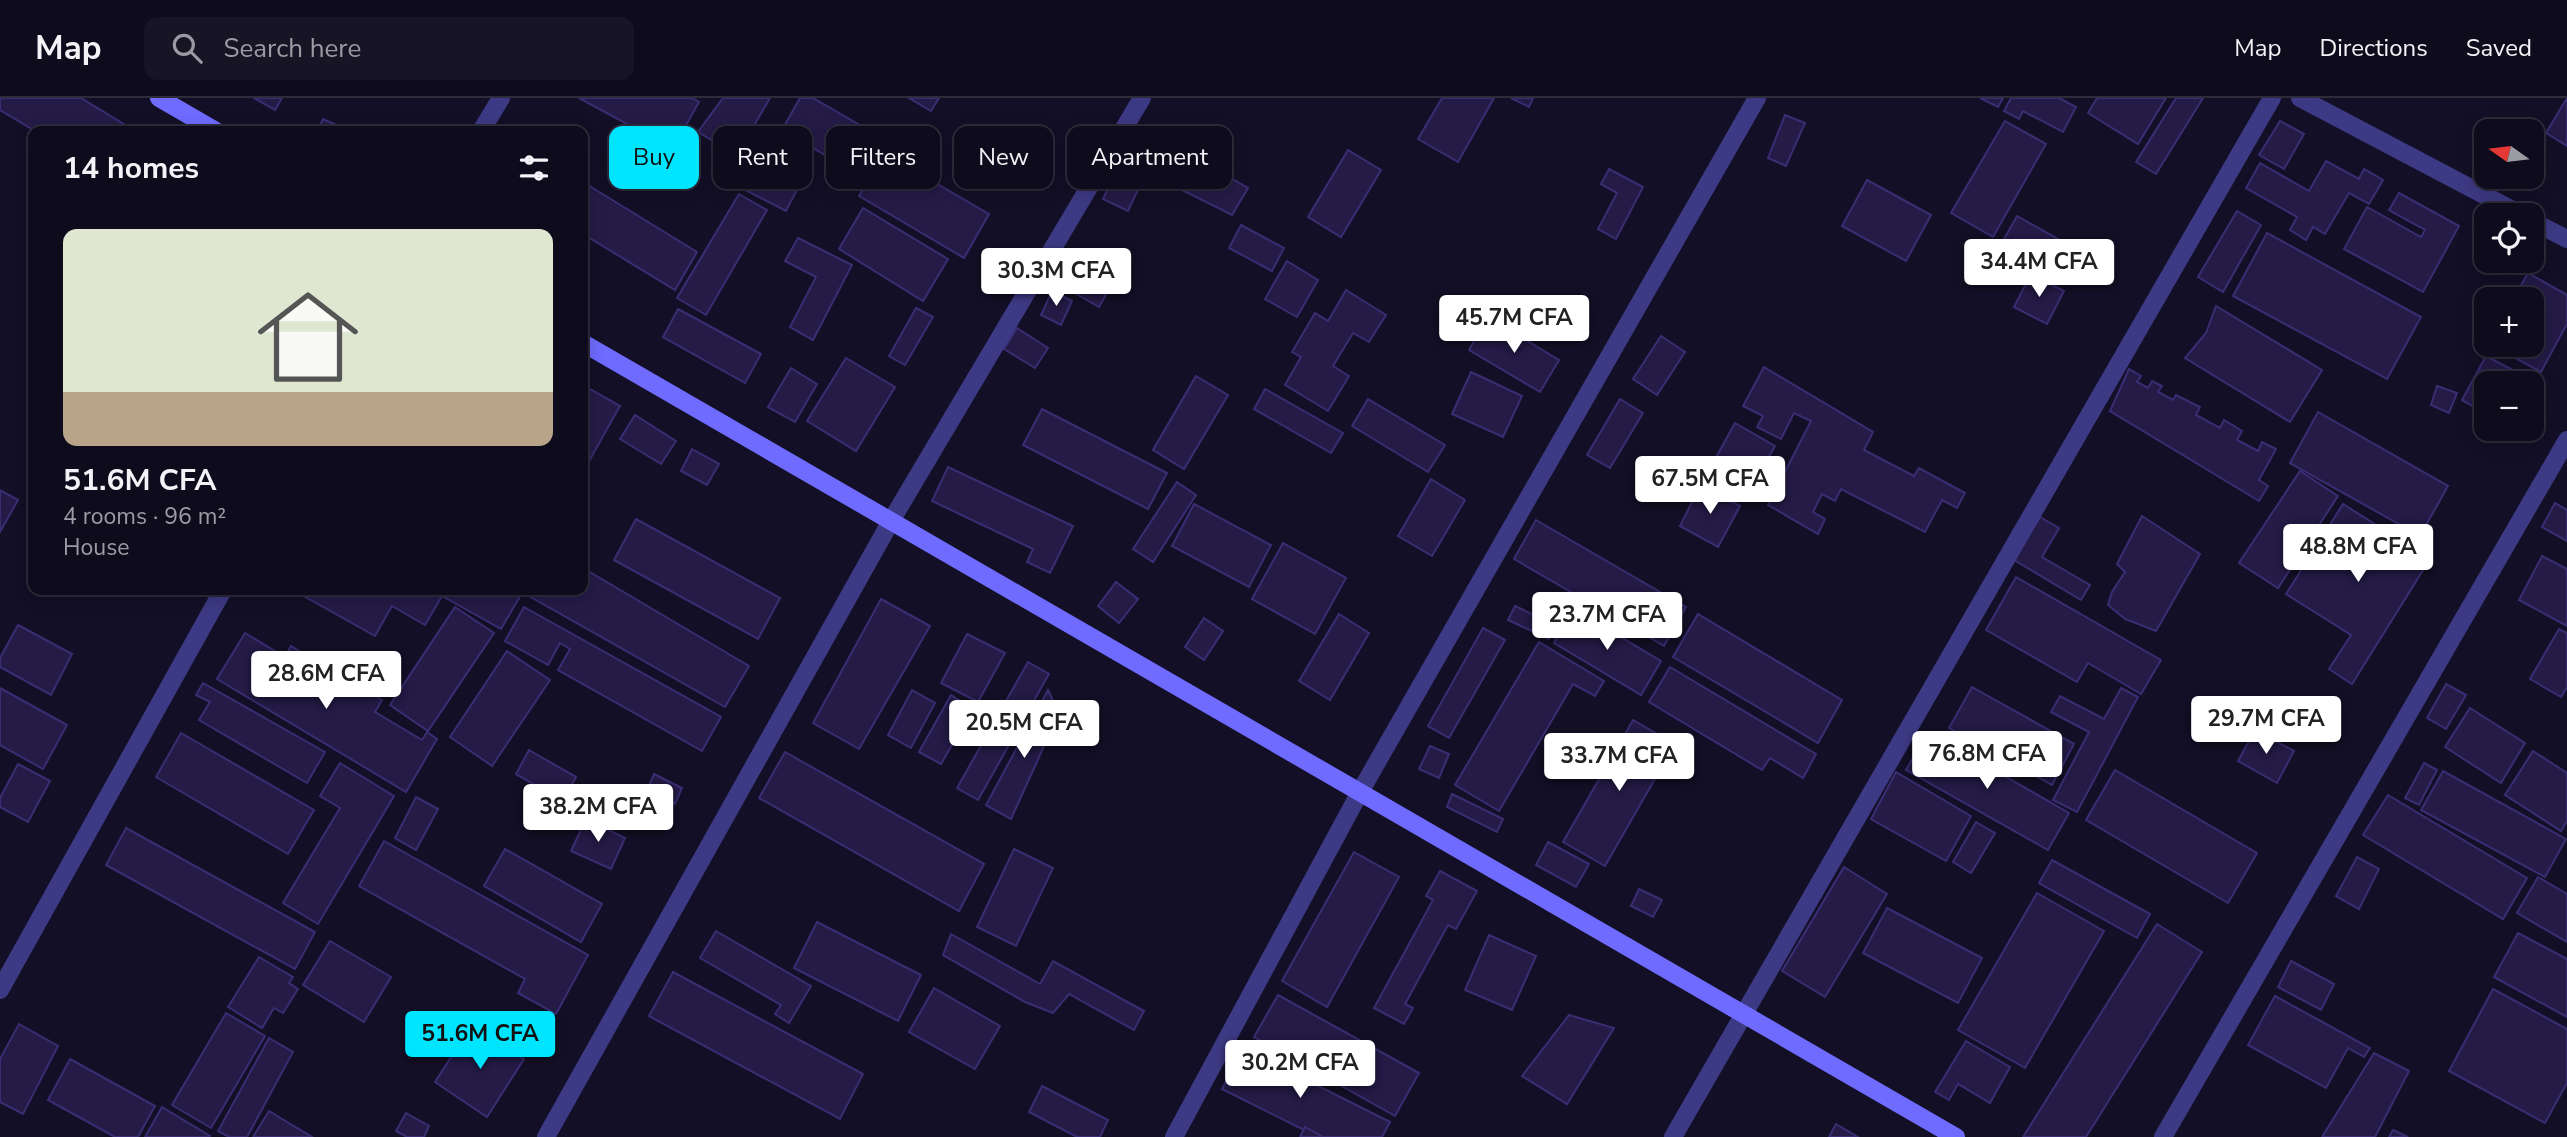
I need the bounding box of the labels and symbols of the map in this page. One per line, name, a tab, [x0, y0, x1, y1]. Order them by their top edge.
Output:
north arrow	[2474, 119, 2544, 189]
pin: 34.4M CFA	[1959, 240, 2119, 299]
pin: 30.3M CFA	[976, 248, 1136, 308]
pin: 45.7M CFA	[1434, 296, 1594, 355]
pin: 67.5M CFA	[1630, 456, 1790, 516]
pin: 48.8M CFA	[2278, 524, 2438, 584]
pin: 23.7M CFA	[1527, 592, 1687, 652]
pin: 28.6M CFA	[246, 652, 406, 711]
pin: 29.7M CFA	[2186, 696, 2346, 756]
pin: 20.5M CFA	[944, 700, 1104, 760]
pin: 76.8M CFA	[1907, 732, 2067, 791]
pin: 33.7M CFA	[1539, 734, 1699, 793]
pin: 38.2M CFA	[518, 784, 678, 844]
pin: 51.6M CFA	[400, 1012, 560, 1071]
pin: 30.2M CFA	[1220, 1040, 1380, 1100]

